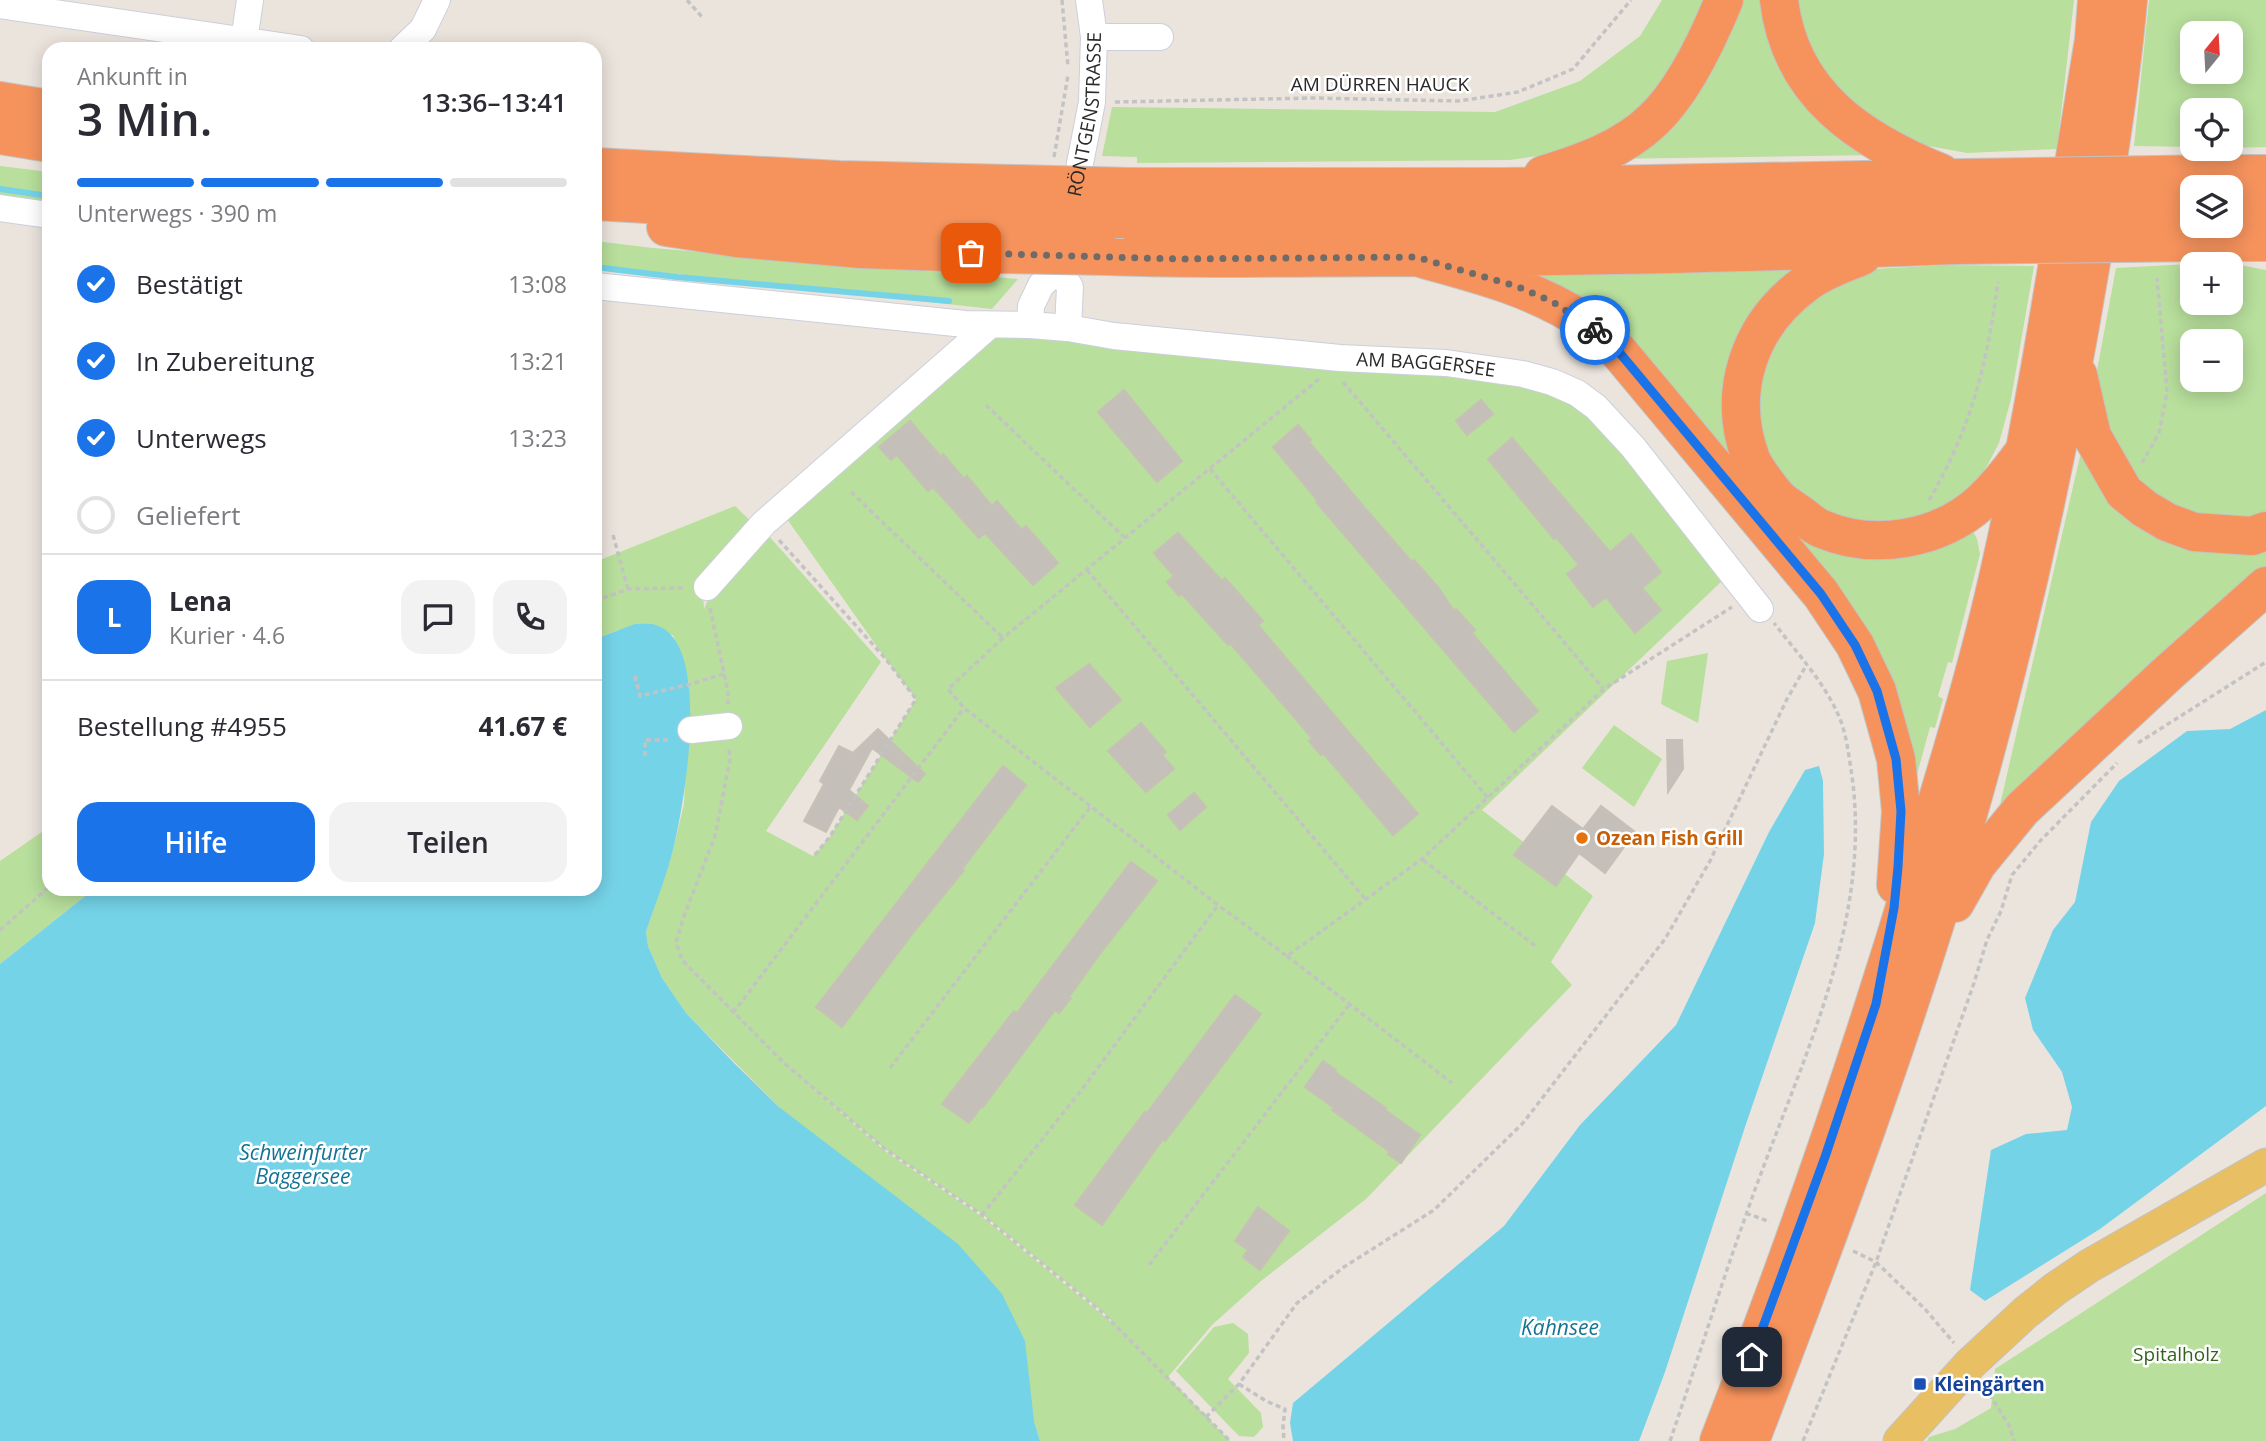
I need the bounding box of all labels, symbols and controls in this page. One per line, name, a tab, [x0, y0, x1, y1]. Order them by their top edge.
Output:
north arrow	[2180, 21, 2244, 84]
map controls	[2180, 21, 2243, 392]
street label: RÖNTGENSTRASSE	[1061, 31, 1107, 199]
text: Ankunft in	[77, 60, 188, 92]
street label: AM DÜRREN HAUCK	[1291, 71, 1470, 97]
text: 13:36–13:41	[421, 84, 567, 120]
text: 3 Min.	[77, 87, 212, 149]
button: locate	[2180, 98, 2243, 161]
button: layers	[2180, 175, 2243, 238]
text: Unterwegs · 390 m	[77, 197, 277, 229]
pin	[941, 223, 1001, 283]
icon: bag	[952, 234, 990, 272]
button: +	[2180, 252, 2243, 315]
icon: check	[77, 265, 115, 303]
text: Bestätigt	[136, 266, 243, 302]
text: 13:08	[508, 268, 567, 300]
courier	[1560, 295, 1630, 365]
icon: bike	[1576, 311, 1614, 349]
button: −	[2180, 329, 2243, 392]
icon: check	[77, 342, 115, 380]
text: In Zubereitung	[136, 343, 314, 379]
text: 13:21	[508, 345, 567, 377]
street label: AM BAGGERSEE	[1356, 346, 1497, 383]
icon: check	[77, 419, 115, 457]
text: Unterwegs	[136, 420, 267, 456]
text: 13:23	[508, 422, 567, 454]
text: Geliefert	[136, 497, 240, 533]
button: chat	[401, 580, 475, 654]
button: phone	[493, 580, 567, 654]
text: Lena	[169, 583, 232, 619]
text: L	[107, 599, 121, 635]
text: Kurier · 4.6	[169, 619, 285, 651]
text: Bestellung #4955	[77, 708, 287, 744]
text: 41.67 €	[479, 708, 567, 744]
button: Hilfe	[77, 802, 315, 882]
button: Teilen	[329, 802, 567, 882]
place label: Ozean Fish Grill	[1596, 825, 1743, 851]
marker: Ozean Fish Grill	[1574, 830, 1590, 846]
water label: Schweinfurter Baggersee	[239, 1138, 368, 1190]
water label: Kahnsee	[1521, 1313, 1599, 1341]
pin	[1722, 1327, 1782, 1387]
icon: home	[1733, 1338, 1771, 1376]
park label: Spitalholz	[2133, 1341, 2219, 1367]
place label: Kleingärten	[1934, 1371, 2045, 1397]
marker: Kleingärten	[1912, 1376, 1928, 1392]

